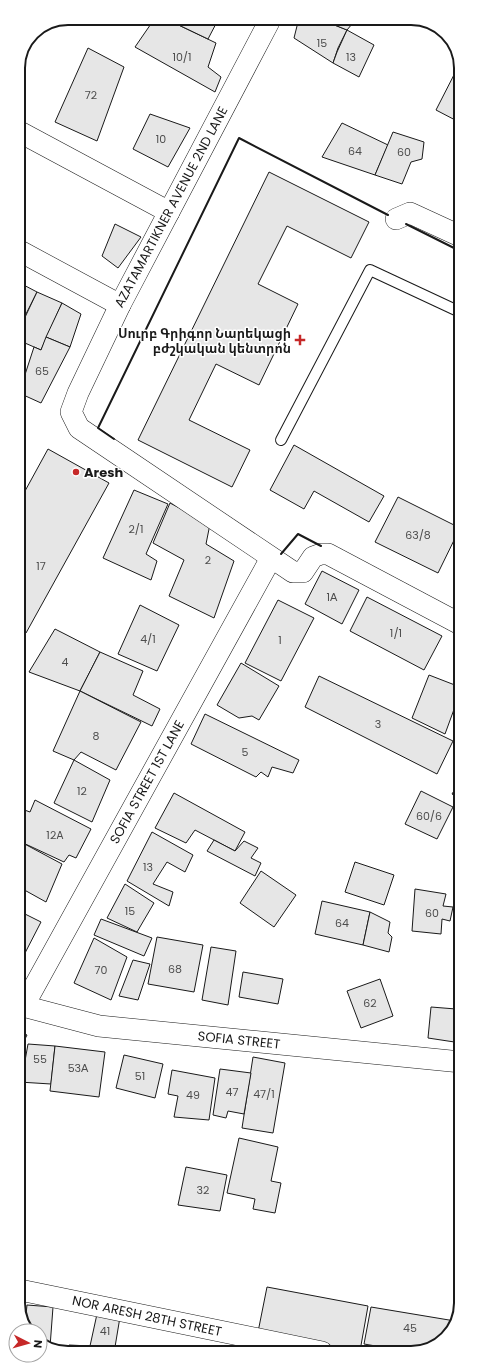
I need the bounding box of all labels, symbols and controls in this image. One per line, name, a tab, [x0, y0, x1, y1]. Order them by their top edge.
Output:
house number: 15	[317, 35, 327, 51]
house number: 10/1	[172, 49, 192, 65]
house number: 13	[346, 49, 356, 65]
house number: 72	[85, 87, 97, 103]
street label: AZATAMARTIKNER AVENUE 2ND LANE	[110, 103, 232, 311]
house number: 10	[156, 131, 166, 147]
house number: 64	[348, 143, 362, 159]
house number: 60	[397, 144, 411, 160]
place label: Սուրբ Գրիգոր Նարեկացի բժշկական կենտրոն	[118, 324, 291, 358]
marker: Սուրբ Գրիգոր Նարեկացի բժշկական կենտրոն	[294, 334, 306, 346]
house number: 65	[35, 363, 49, 379]
place label: Aresh	[84, 463, 123, 482]
marker: Aresh	[71, 467, 81, 477]
house number: 2/1	[128, 521, 144, 537]
house number: 63/8	[405, 527, 431, 543]
house number: 2	[205, 552, 211, 568]
house number: 17	[36, 558, 46, 574]
house number: 1А	[327, 589, 338, 605]
house number: 1/1	[390, 625, 402, 641]
house number: 4/1	[140, 631, 156, 647]
house number: 1	[278, 632, 282, 648]
house number: 4	[62, 654, 69, 670]
house number: 3	[375, 716, 381, 732]
street label: SOFIA STREET 1ST LANE	[105, 717, 189, 847]
house number: 8	[93, 728, 100, 744]
house number: 5	[242, 744, 249, 760]
house number: 12	[77, 783, 87, 799]
house number: 60/6	[416, 808, 442, 824]
house number: 12A	[46, 827, 64, 843]
house number: 13	[143, 859, 153, 875]
house number: 15	[125, 903, 135, 919]
house number: 60	[425, 905, 439, 921]
house number: 64	[335, 915, 349, 931]
house number: 68	[168, 961, 182, 977]
house number: 70	[95, 962, 108, 978]
house number: 62	[363, 995, 377, 1011]
street label: SOFIA STREET	[197, 1026, 281, 1054]
house number: 55	[33, 1051, 47, 1067]
house number: 53А	[68, 1060, 89, 1076]
house number: 51	[135, 1068, 145, 1084]
house number: 47	[226, 1084, 238, 1100]
house number: 47/1	[253, 1086, 275, 1102]
house number: 49	[186, 1087, 200, 1103]
house number: 32	[197, 1182, 209, 1198]
street label: NOR ARESH 28TH STREET	[71, 1291, 223, 1341]
house number: 45	[403, 1320, 417, 1336]
north arrow	[8, 1323, 48, 1363]
house number: 41	[100, 1323, 110, 1339]
text: N	[30, 1339, 46, 1349]

